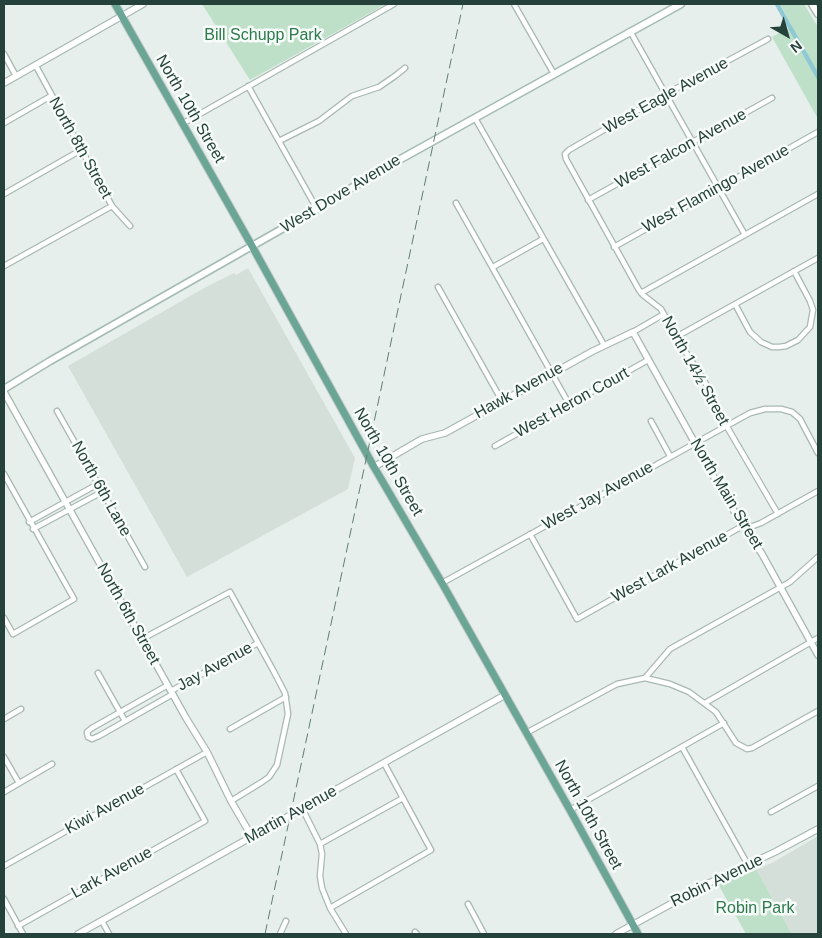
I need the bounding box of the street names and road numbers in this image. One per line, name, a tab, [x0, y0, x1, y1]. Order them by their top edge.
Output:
street label: North 10th Street	[151, 51, 229, 167]
street label: West Eagle Avenue	[600, 54, 732, 138]
street label: North 8th Street	[44, 94, 116, 202]
street label: West Falcon Avenue	[612, 105, 750, 193]
street label: West Flamingo Avenue	[639, 141, 793, 237]
street label: West Dove Avenue	[278, 151, 404, 237]
street label: North 14½ Street	[657, 313, 733, 429]
street label: Hawk Avenue	[471, 359, 567, 423]
street label: West Heron Court	[511, 364, 633, 442]
street label: North 10th Street	[349, 404, 427, 520]
street label: North Main Street	[685, 435, 767, 553]
street label: North 6th Lane	[67, 438, 135, 540]
street label: West Jay Avenue	[539, 458, 657, 534]
street label: West Lark Avenue	[608, 527, 732, 607]
street label: North 6th Street	[92, 560, 164, 668]
street label: Jay Avenue	[174, 638, 256, 696]
street label: North 10th Street	[550, 757, 626, 873]
street label: Kiwi Avenue	[62, 779, 148, 839]
street label: Martin Avenue	[241, 782, 341, 848]
street label: Lark Avenue	[68, 843, 156, 903]
street label: Robin Avenue	[668, 850, 766, 912]

